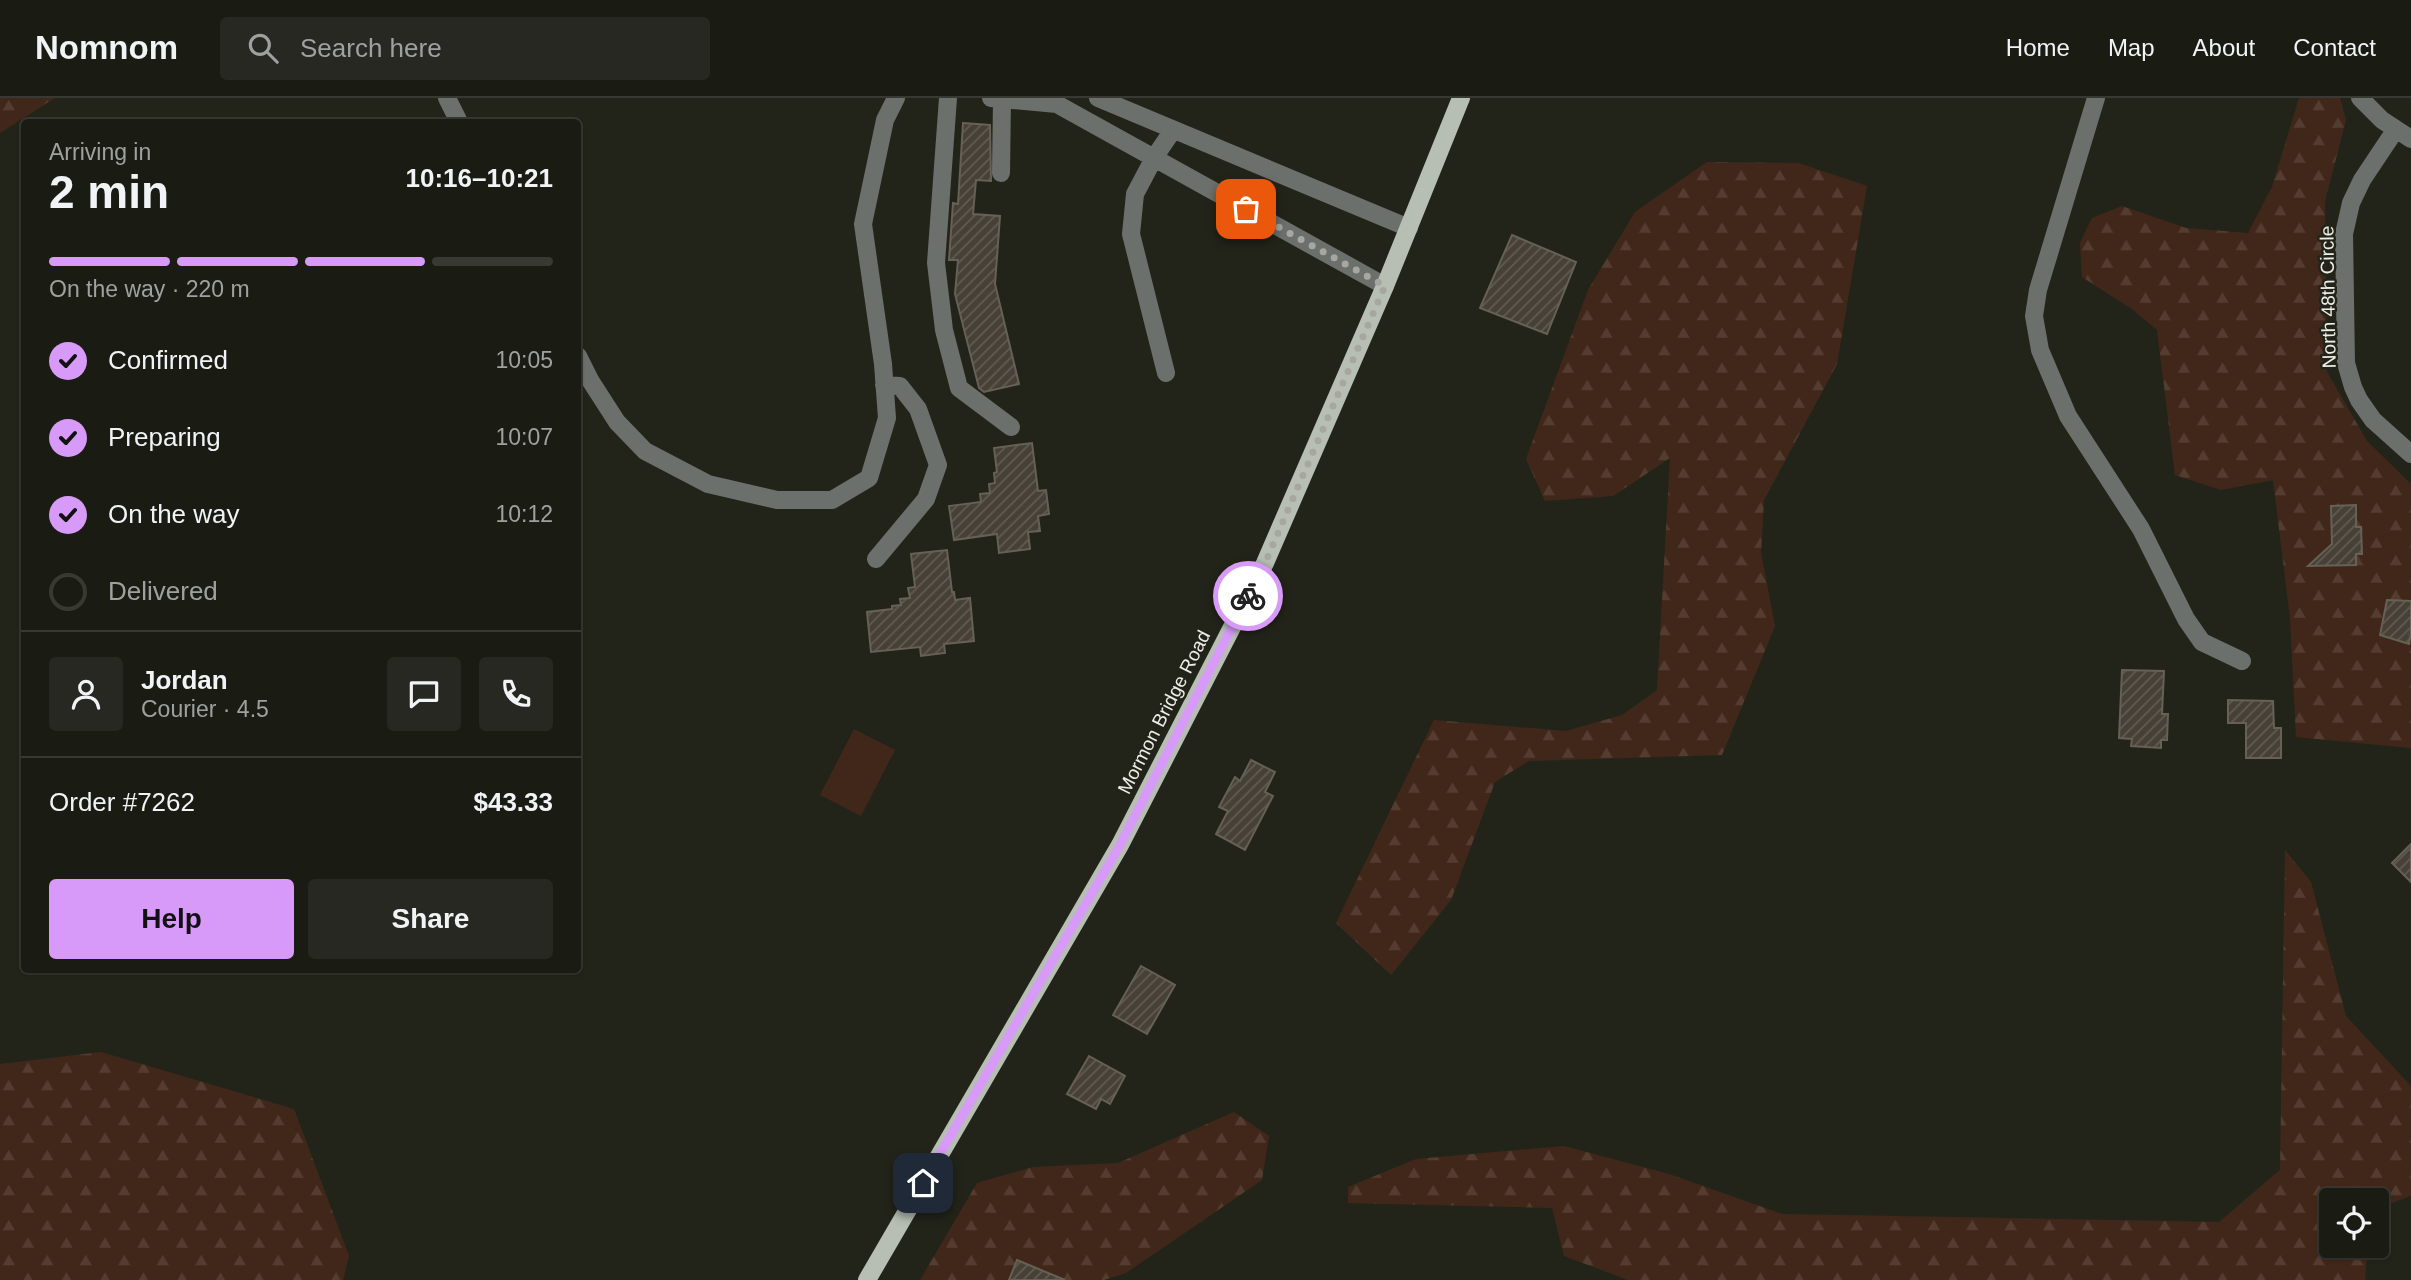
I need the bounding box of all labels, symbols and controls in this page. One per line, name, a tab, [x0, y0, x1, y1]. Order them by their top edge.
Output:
search box	[220, 17, 710, 80]
text: Nomnom	[35, 29, 178, 66]
icon: search	[244, 29, 282, 67]
text: Search here	[300, 33, 442, 63]
text: Home	[2006, 34, 2070, 61]
text: Map	[2108, 34, 2155, 61]
text: About	[2193, 34, 2255, 61]
text: Contact	[2293, 34, 2376, 61]
text: Arriving in	[49, 139, 151, 165]
text: 10:16–10:21	[406, 163, 553, 193]
text: 2 min	[49, 166, 169, 218]
pin	[1216, 179, 1276, 239]
icon: bag	[1227, 190, 1265, 228]
street label: North 48th Circle	[2316, 226, 2340, 368]
text: On the way · 220 m	[49, 276, 250, 302]
icon: check	[49, 342, 87, 380]
text: Confirmed	[108, 345, 228, 375]
text: 10:05	[495, 347, 553, 373]
icon: check	[49, 419, 87, 457]
text: Preparing	[108, 422, 221, 452]
text: 10:07	[495, 424, 553, 450]
icon: check	[49, 496, 87, 534]
text: On the way	[108, 499, 240, 529]
text: 10:12	[495, 501, 553, 527]
courier	[1213, 561, 1283, 631]
text: Delivered	[108, 576, 218, 606]
icon: bike	[1229, 577, 1267, 615]
street label: Mormon Bridge Road	[1114, 627, 1214, 797]
button: person	[49, 657, 123, 731]
button: chat	[387, 657, 461, 731]
button: phone	[479, 657, 553, 731]
text: Jordan	[141, 665, 228, 695]
text: Courier · 4.5	[141, 696, 269, 722]
text: Order #7262	[49, 787, 195, 817]
text: $43.33	[473, 787, 553, 817]
button: Help	[49, 879, 294, 959]
button: Share	[308, 879, 553, 959]
pin	[893, 1153, 953, 1213]
icon: home	[904, 1164, 942, 1202]
map controls	[2319, 1188, 2389, 1258]
button: locate	[2319, 1188, 2389, 1258]

